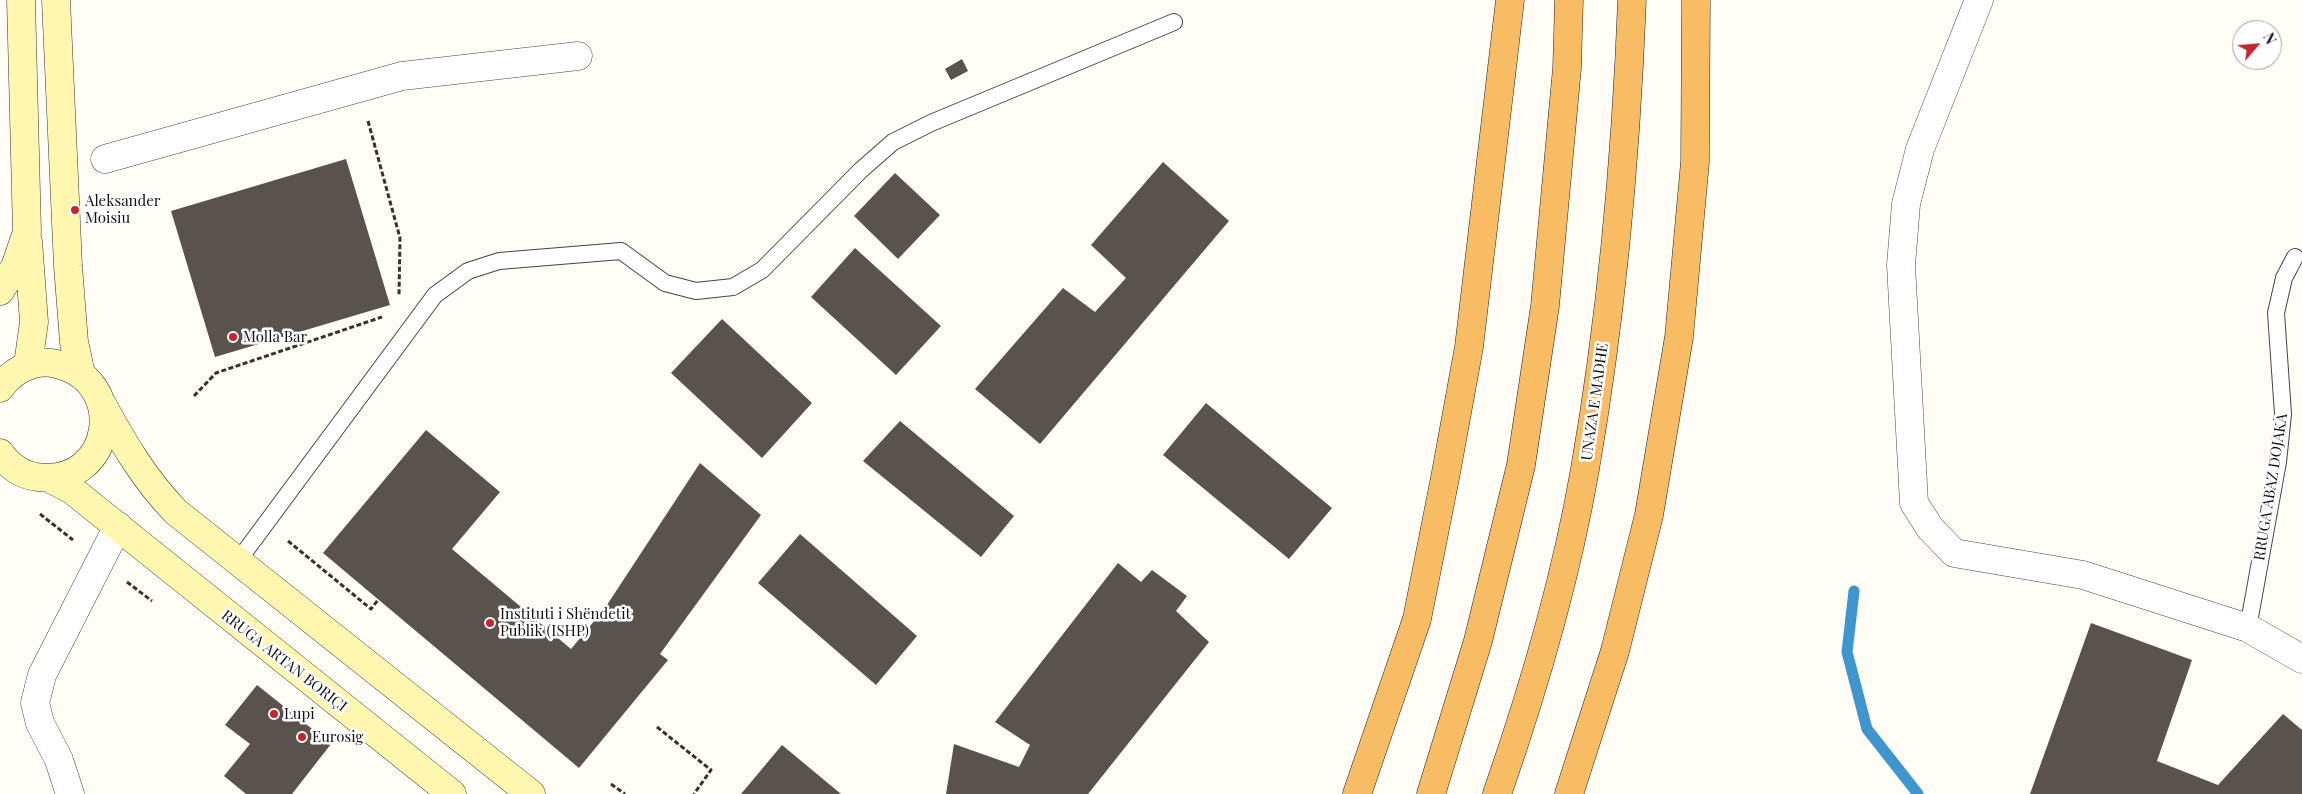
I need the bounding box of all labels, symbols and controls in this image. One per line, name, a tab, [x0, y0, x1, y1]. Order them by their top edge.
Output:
north arrow	[2232, 20, 2282, 70]
text: N	[2259, 30, 2281, 47]
place label: Aleksander Moisiu	[85, 192, 161, 227]
marker: Aleksander Moisiu	[69, 204, 81, 216]
place label: Molla Bar	[243, 328, 307, 346]
marker: Molla Bar	[227, 331, 239, 343]
street label: UNAZA E MADHE	[1578, 342, 1612, 462]
street label: RRUGA ABAZ DOJAKA	[2250, 412, 2292, 562]
place label: Instituti i Shëndetit Publik (ISHP)	[500, 605, 631, 640]
street label: RRUGA ARTAN BORIÇI	[218, 606, 350, 716]
marker: Instituti i Shëndetit Publik (ISHP)	[484, 617, 496, 629]
place label: Lupi	[284, 705, 315, 723]
marker: Lupi	[268, 708, 280, 720]
place label: Eurosig	[312, 728, 363, 746]
marker: Eurosig	[296, 731, 308, 743]

